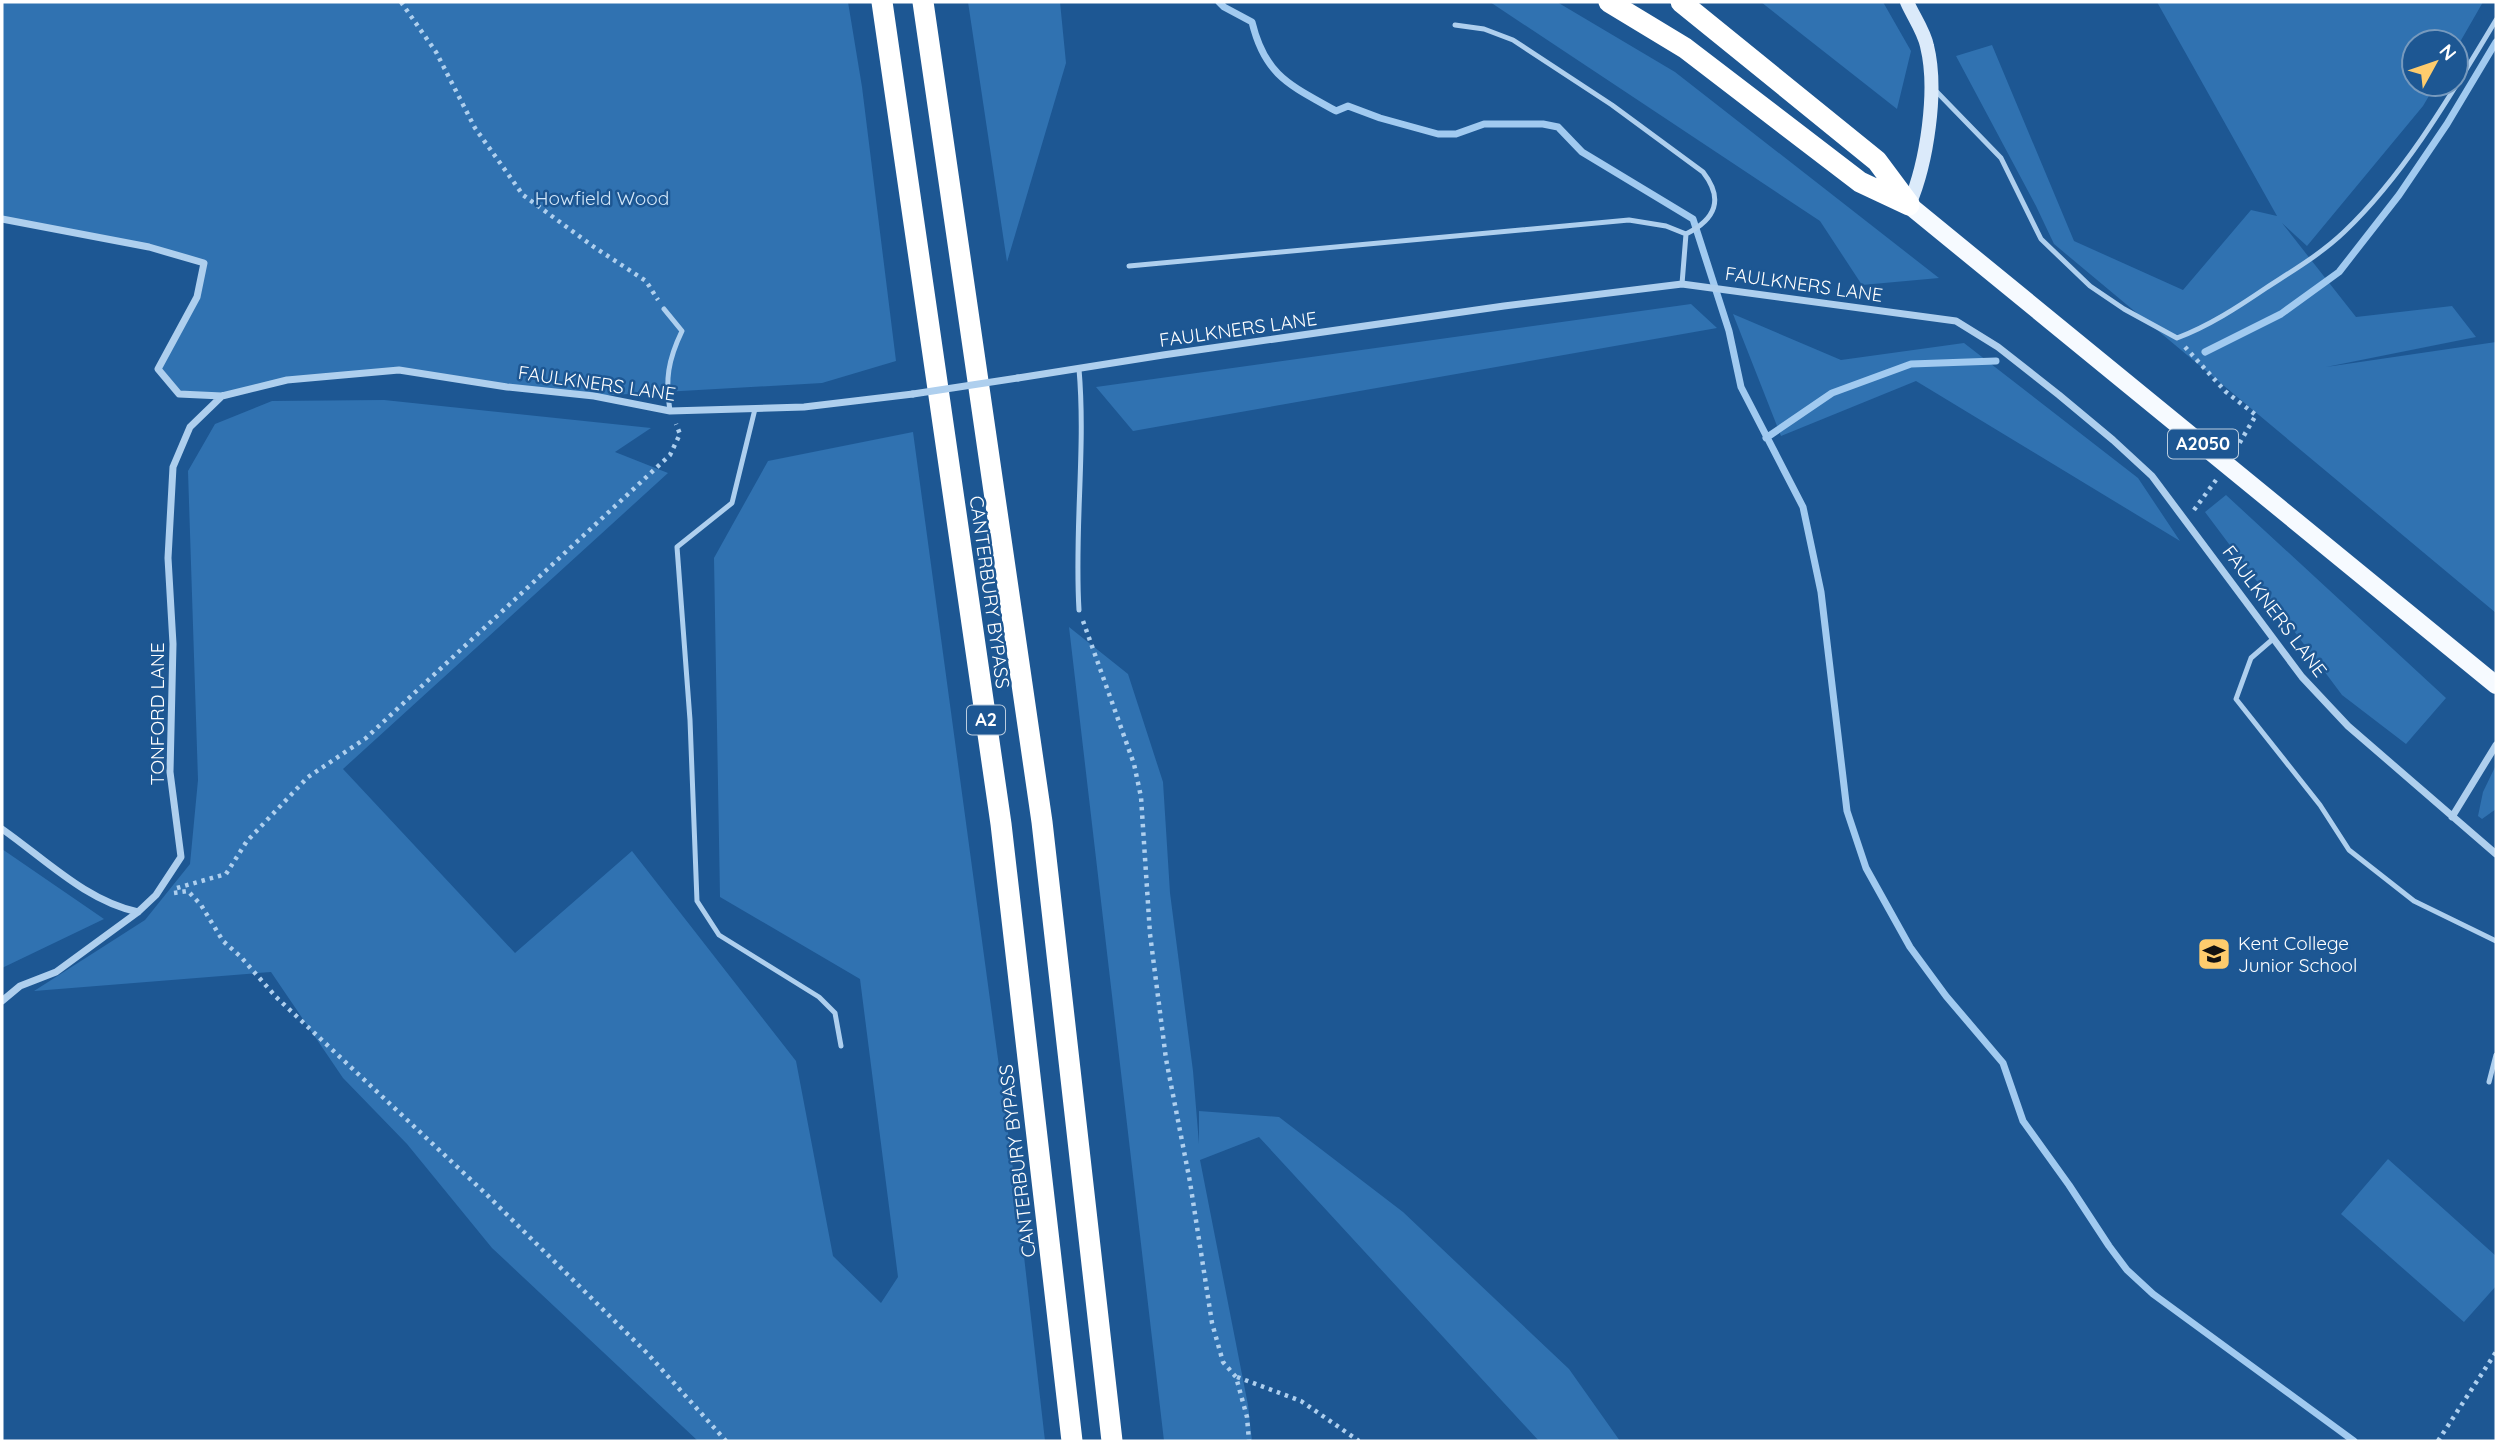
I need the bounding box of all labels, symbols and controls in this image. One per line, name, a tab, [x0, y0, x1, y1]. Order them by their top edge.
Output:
north arrow	[2400, 28, 2470, 98]
text: N	[2434, 39, 2462, 65]
park label: Howfield Wood	[535, 186, 669, 210]
street label: FAULKNERS LANE	[1724, 261, 1884, 307]
street label: FAULKNERS LANE	[1158, 306, 1318, 352]
street label: FAULKNERS LANE	[517, 360, 677, 406]
road number: A2050	[2168, 430, 2238, 458]
street label: CANTERBURY BYPASS	[965, 494, 1015, 690]
street label: FAULKNERS LANE	[2218, 540, 2332, 682]
street label: TONFORD LANE	[145, 642, 169, 786]
road number: A2	[967, 706, 1005, 734]
place label: Kent College Junior School	[2238, 931, 2357, 977]
school or university icon: Kent College Junior School	[2195, 935, 2233, 973]
street label: CANTERBURY BYPASS	[993, 1063, 1041, 1259]

